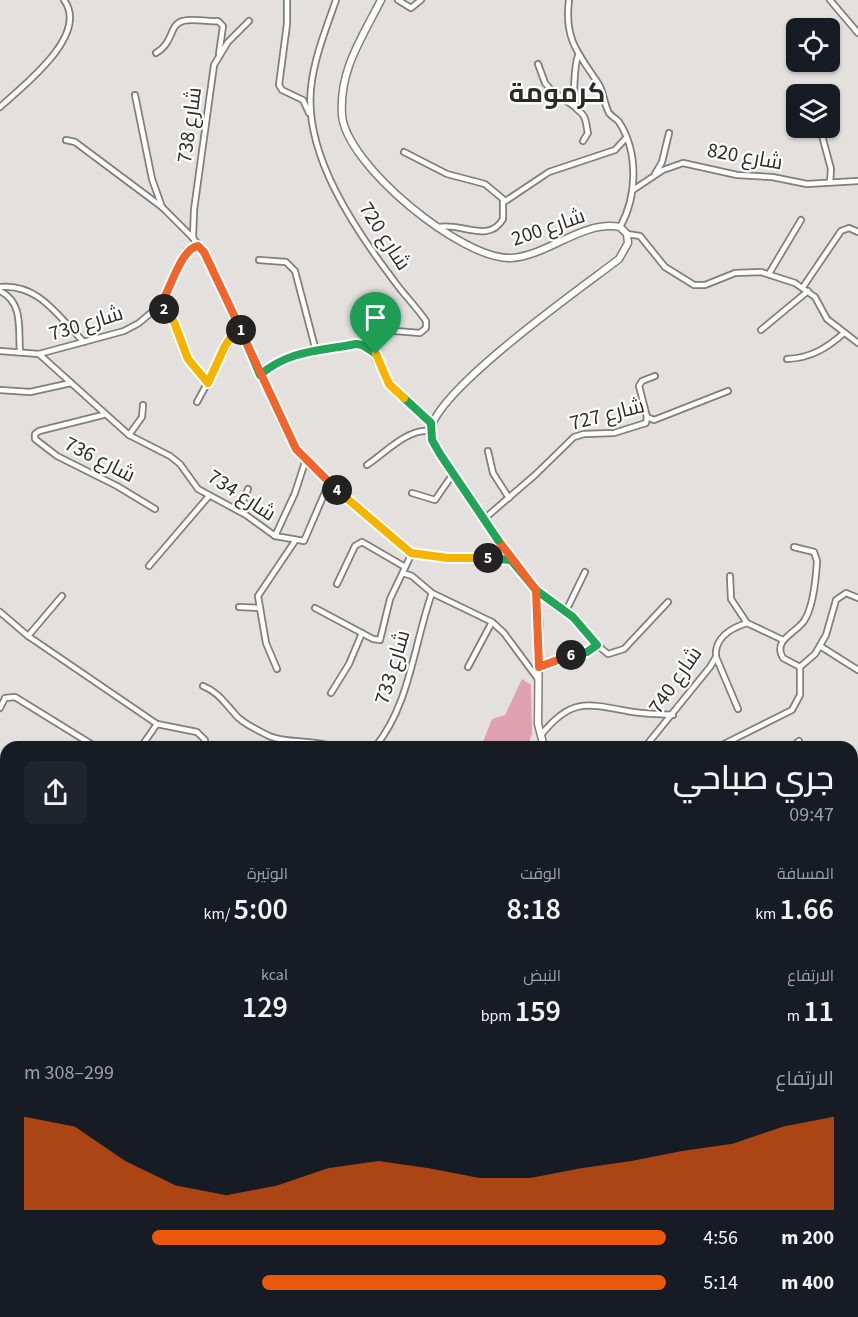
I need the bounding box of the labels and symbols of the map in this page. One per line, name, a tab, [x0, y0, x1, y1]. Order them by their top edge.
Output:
district label: كرمومة	[509, 74, 605, 113]
street label: شارع 738	[169, 85, 209, 165]
street label: شارع 820	[705, 135, 785, 177]
street label: شارع 720	[352, 196, 418, 276]
street label: شارع 200	[507, 200, 589, 254]
pin	[350, 292, 401, 354]
pin: 2	[149, 294, 179, 324]
street label: شارع 730	[45, 298, 127, 348]
pin: 1	[226, 315, 256, 345]
street label: شارع 727	[566, 390, 648, 438]
street label: شارع 736	[59, 428, 141, 490]
street label: شارع 734	[202, 462, 282, 528]
pin: 4	[322, 475, 352, 505]
pin: 5	[473, 543, 503, 573]
street label: شارع 733	[367, 626, 417, 708]
pin: 6	[556, 640, 586, 670]
street label: شارع 740	[641, 640, 709, 720]

